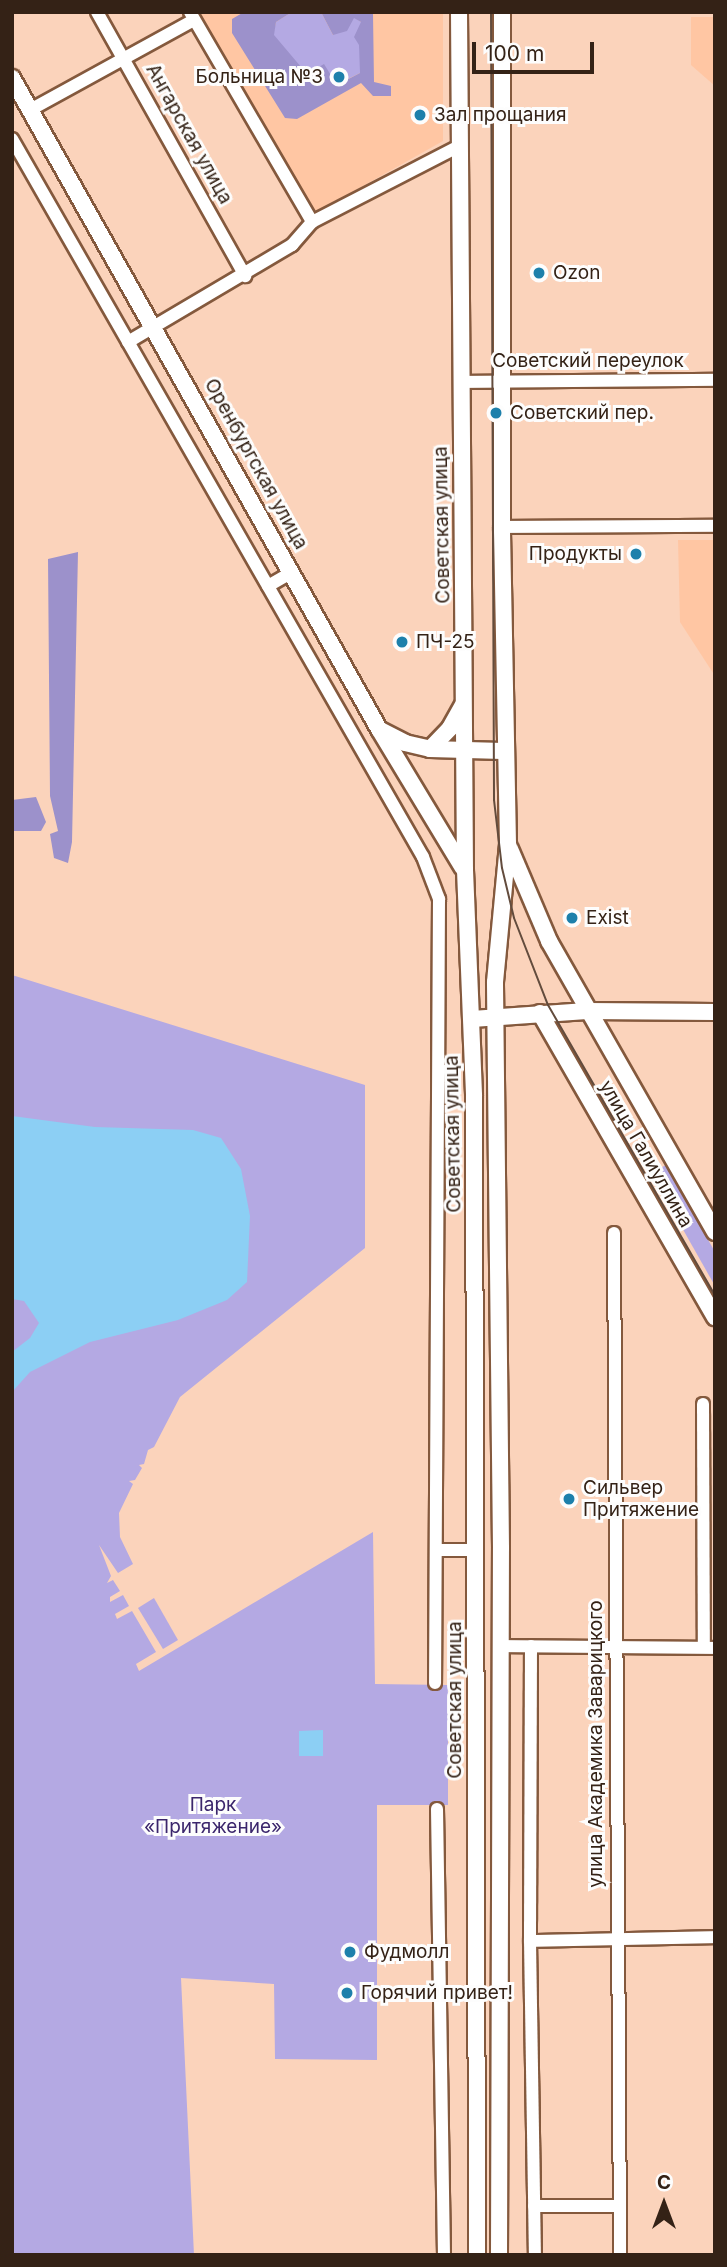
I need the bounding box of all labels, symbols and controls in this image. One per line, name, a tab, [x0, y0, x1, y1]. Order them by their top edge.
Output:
scale bar	[475, 28, 598, 72]
text: 100 m	[485, 41, 544, 66]
street label: Ангарская улица	[141, 60, 237, 208]
place label: Больница №3	[195, 66, 323, 88]
marker: Больница №3	[329, 67, 349, 87]
place label: Зал прощания	[434, 104, 567, 126]
marker: Зал прощания	[412, 107, 428, 123]
place label: Ozon	[553, 262, 600, 284]
marker: Ozon	[531, 265, 547, 281]
street label: Советский переулок	[492, 350, 684, 372]
street label: Оренбургская улица	[200, 375, 312, 553]
place label: Советский пер.	[510, 402, 654, 424]
marker: Советский пер.	[488, 405, 504, 421]
street label: Советская улица	[429, 446, 455, 604]
place label: Продукты	[529, 543, 622, 565]
marker: Продукты	[628, 546, 644, 562]
place label: ПЧ-25	[416, 631, 475, 653]
marker: ПЧ-25	[394, 634, 410, 650]
place label: Exist	[586, 907, 629, 929]
marker: Exist	[564, 910, 580, 926]
street label: Советская улица	[440, 1055, 466, 1213]
street label: улица Галиуллина	[595, 1076, 697, 1232]
place label: Сильвер Притяжение	[583, 1477, 699, 1521]
marker: Сильвер Притяжение	[561, 1491, 577, 1507]
street label: улица Академика Заварицкого	[585, 1600, 607, 1888]
street label: Советская улица	[444, 1621, 466, 1779]
park label: Парк «Притяжение»	[144, 1794, 282, 1838]
place label: Фудмолл	[364, 1941, 449, 1963]
marker: Фудмолл	[342, 1944, 358, 1960]
place label: Горячий привет!	[361, 1982, 513, 2004]
marker: Горячий привет!	[339, 1985, 355, 2001]
north arrow	[629, 2169, 699, 2239]
text: С	[657, 2171, 671, 2194]

